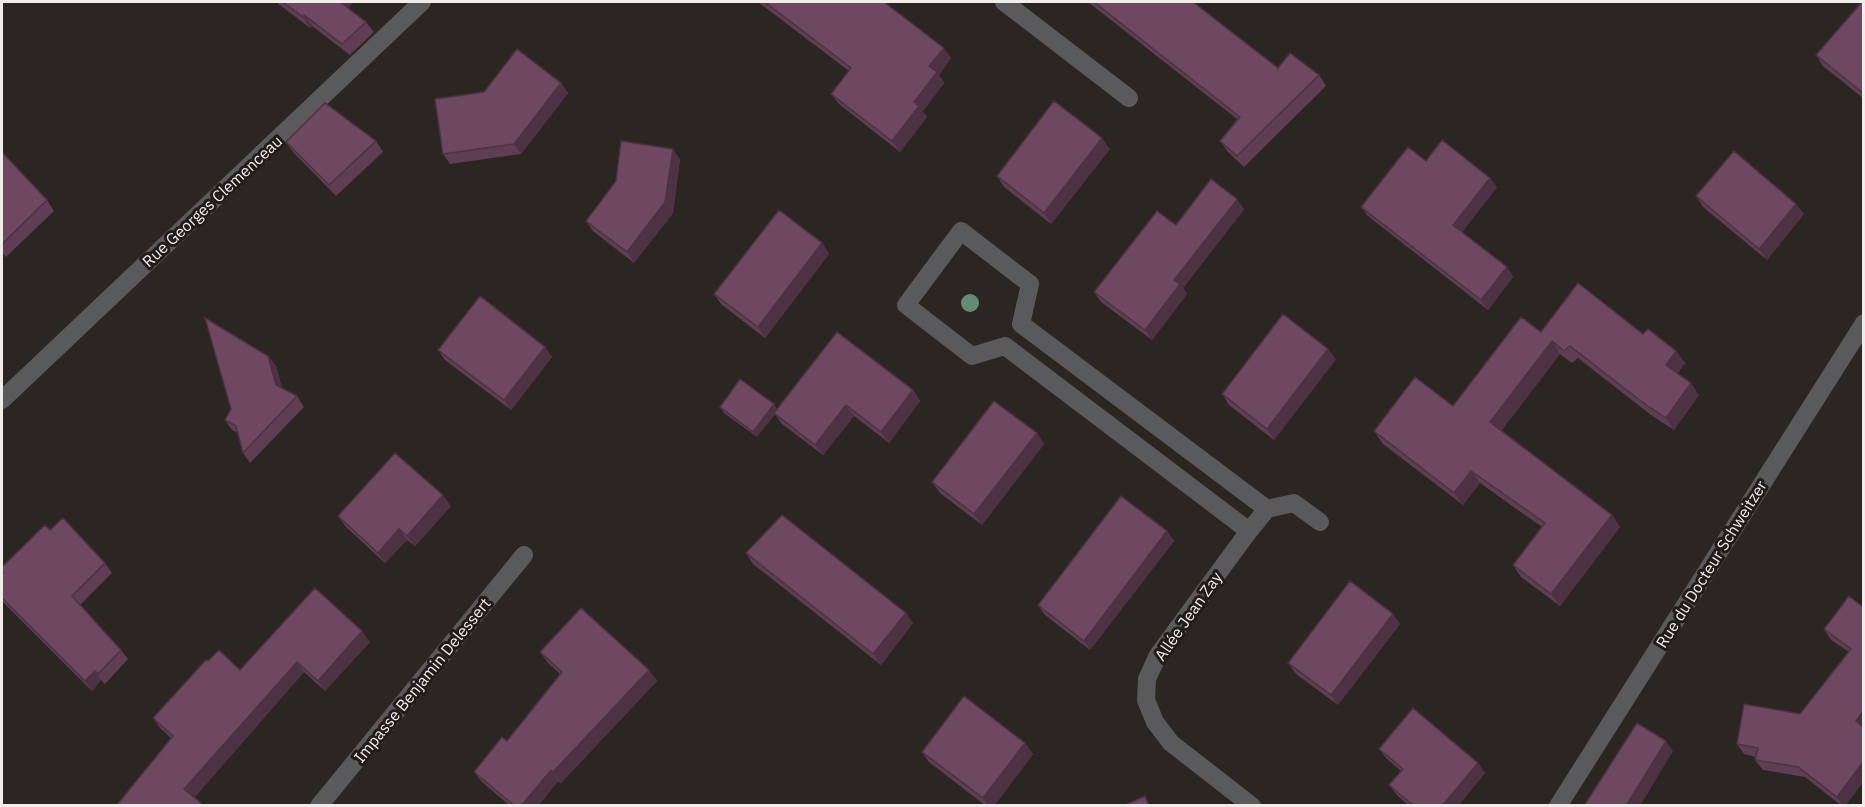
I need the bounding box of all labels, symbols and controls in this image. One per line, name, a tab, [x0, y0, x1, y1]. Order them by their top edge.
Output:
street label: Rue Georges Clemenceau	[138, 131, 286, 271]
street label: Rue du Docteur Schweitzer	[1651, 476, 1771, 651]
street label: Allée Jean Zay	[1150, 568, 1226, 664]
street label: Impasse Benjamin Delessert	[349, 593, 495, 767]

